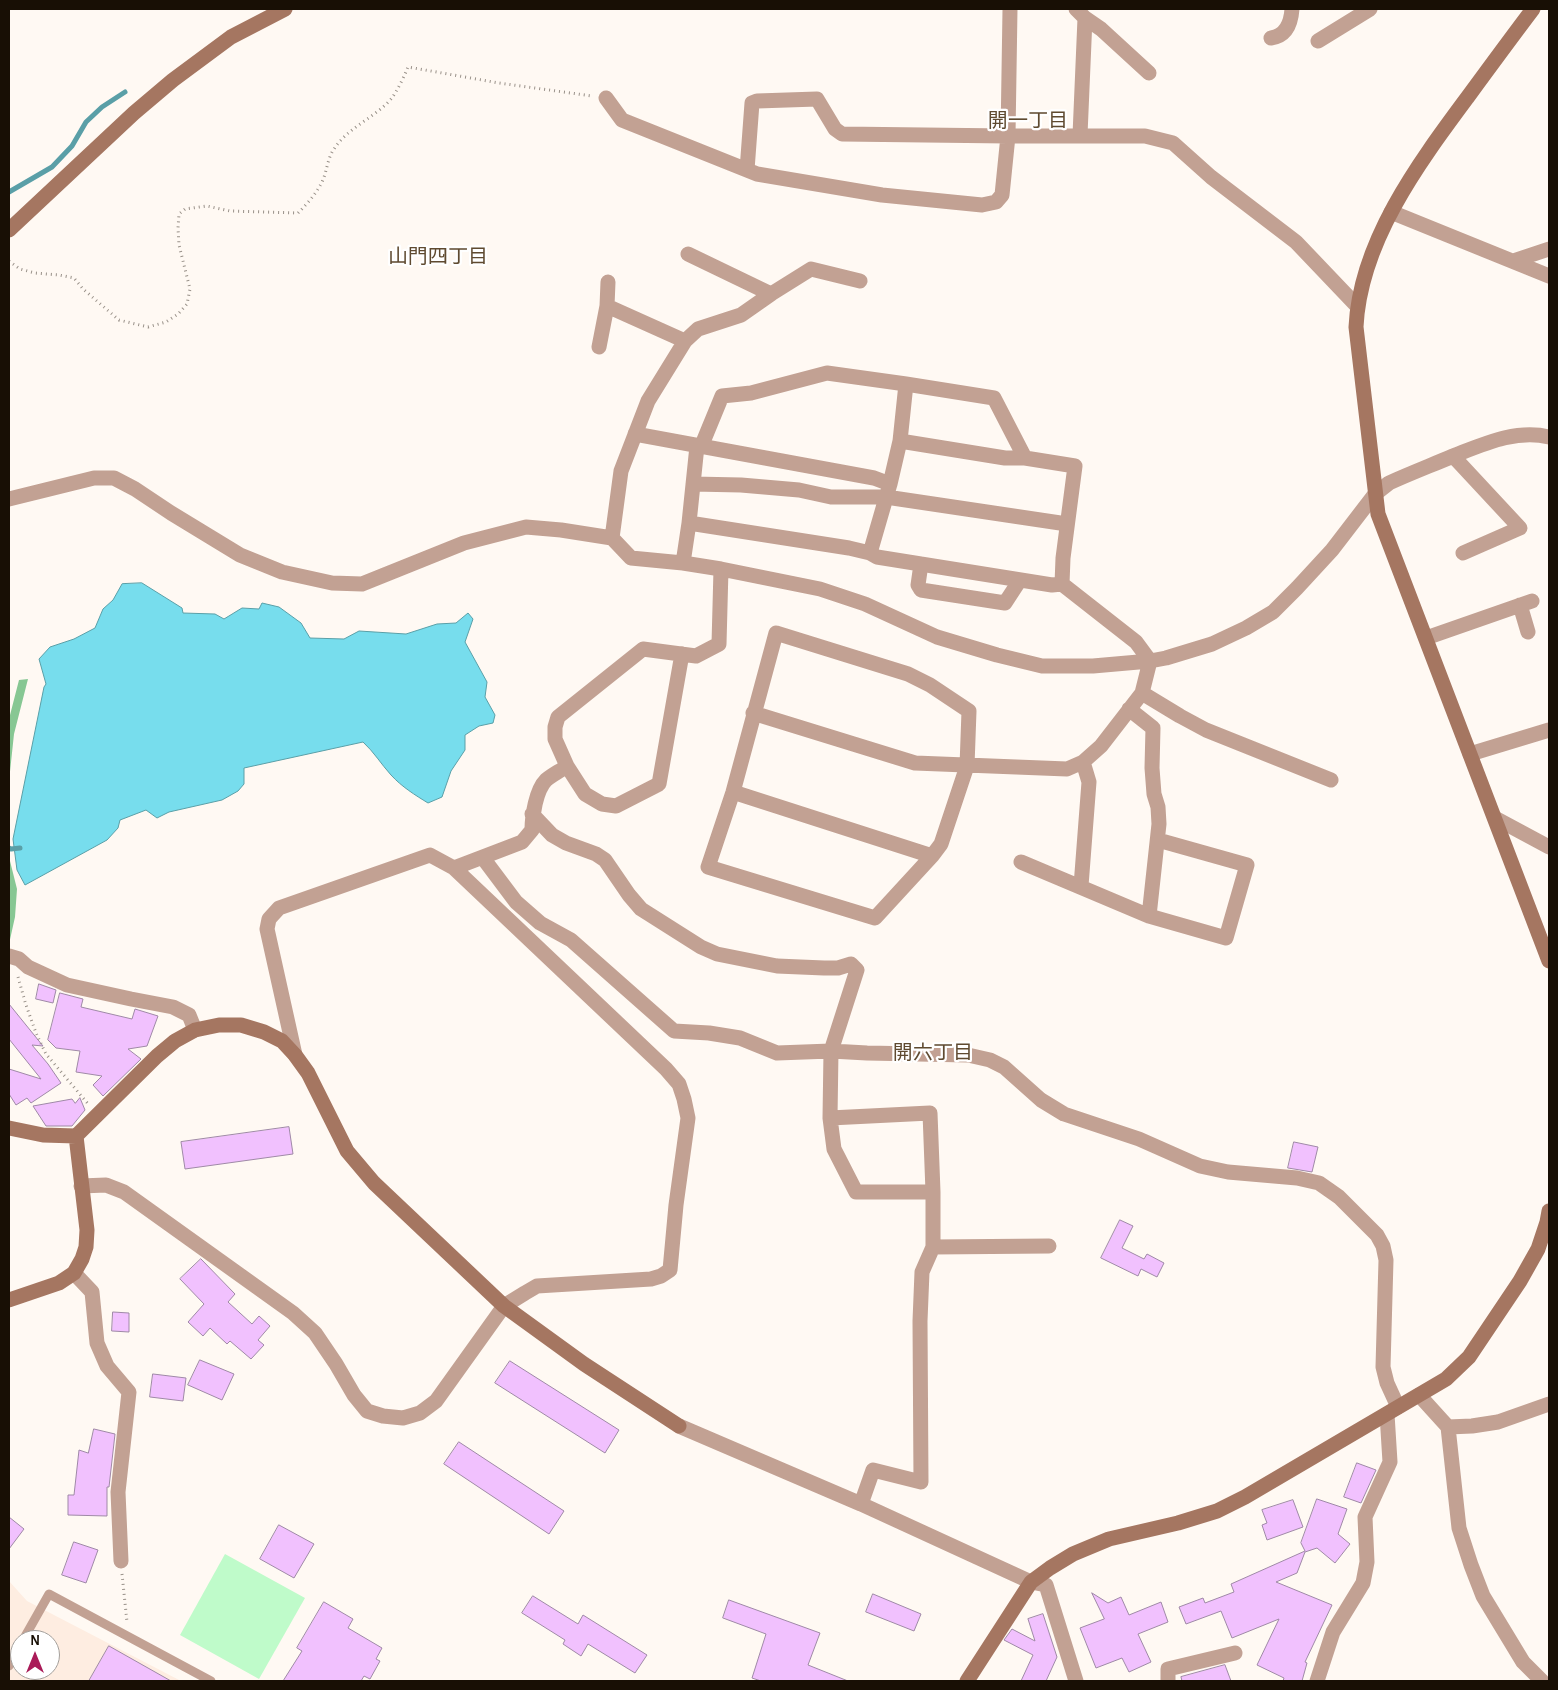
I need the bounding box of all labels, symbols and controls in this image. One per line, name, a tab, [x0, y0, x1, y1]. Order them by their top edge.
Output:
district label: 開一丁目	[988, 109, 1068, 133]
district label: 山門四丁目	[388, 245, 488, 269]
district label: 開六丁目	[893, 1041, 973, 1065]
north arrow	[10, 1630, 60, 1680]
text: N	[30, 1634, 40, 1648]

